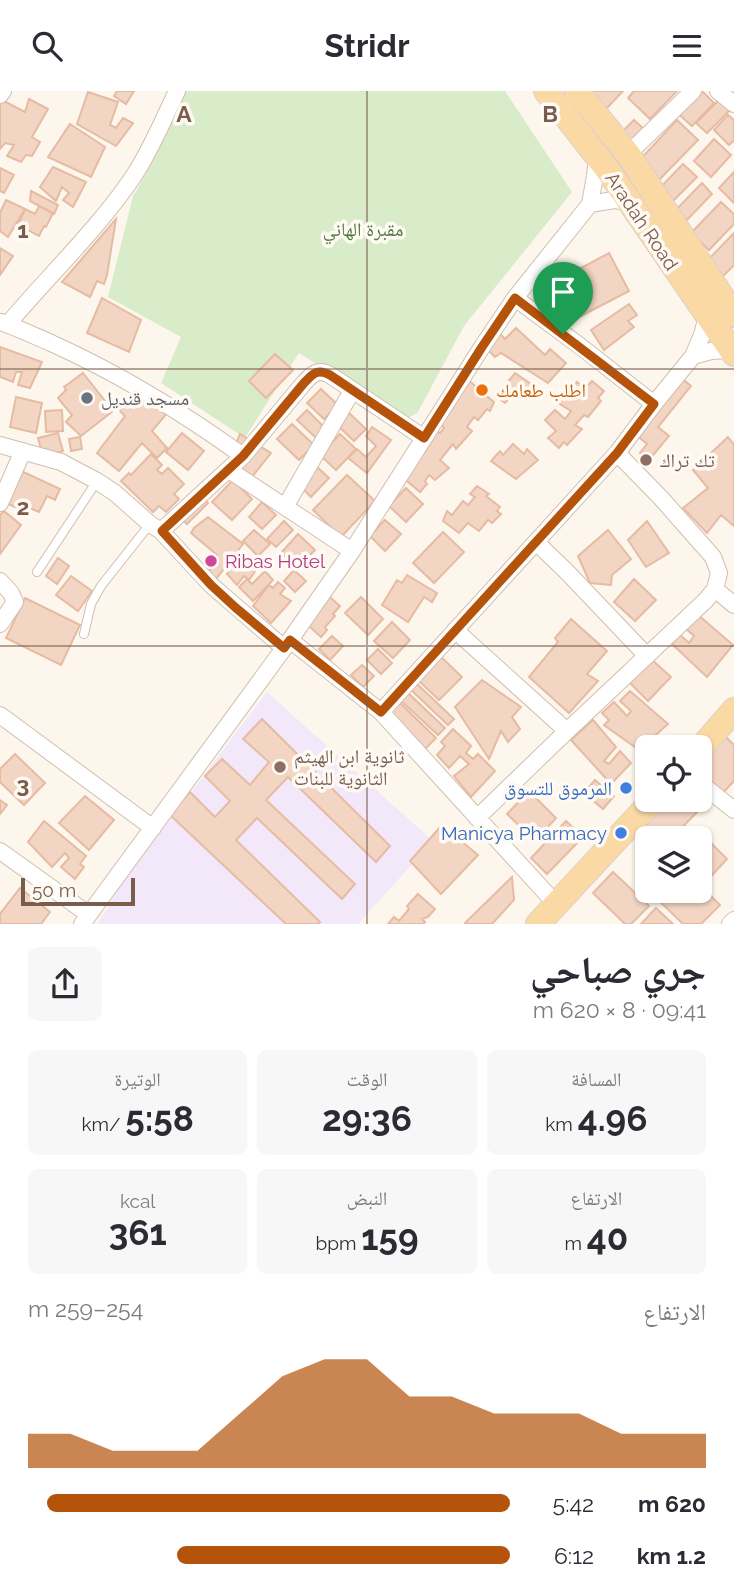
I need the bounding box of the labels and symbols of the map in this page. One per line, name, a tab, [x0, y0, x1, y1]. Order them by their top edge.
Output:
text: A	[176, 100, 192, 127]
text: B	[542, 100, 558, 127]
street label: Aradah Road	[601, 168, 683, 274]
text: 1	[17, 216, 29, 243]
park label: مقبرة الهاني	[323, 218, 403, 245]
pin	[533, 262, 593, 334]
place label: اطلب طعامك	[496, 379, 586, 402]
marker: اطلب طعامك	[474, 382, 490, 398]
place label: مسجد قنديل	[101, 387, 189, 410]
marker: مسجد قنديل	[79, 390, 95, 406]
place label: تك تراك	[660, 449, 715, 472]
marker: تك تراك	[638, 452, 654, 468]
text: 2	[17, 493, 29, 520]
place label: Ribas Hotel	[225, 550, 326, 572]
marker: Ribas Hotel	[203, 553, 219, 569]
place label: ثانوية ابن الهيثم الثانوية للبنات	[294, 745, 405, 790]
marker: ثانوية ابن الهيثم الثانوية للبنات	[272, 759, 288, 775]
text: 3	[17, 771, 29, 798]
place label: المرموق للتسوق	[504, 777, 612, 800]
marker: المرموق للتسوق	[618, 780, 634, 796]
place label: Manicya Pharmacy	[441, 822, 607, 844]
marker: Manicya Pharmacy	[613, 825, 629, 841]
scale bar	[21, 875, 135, 907]

